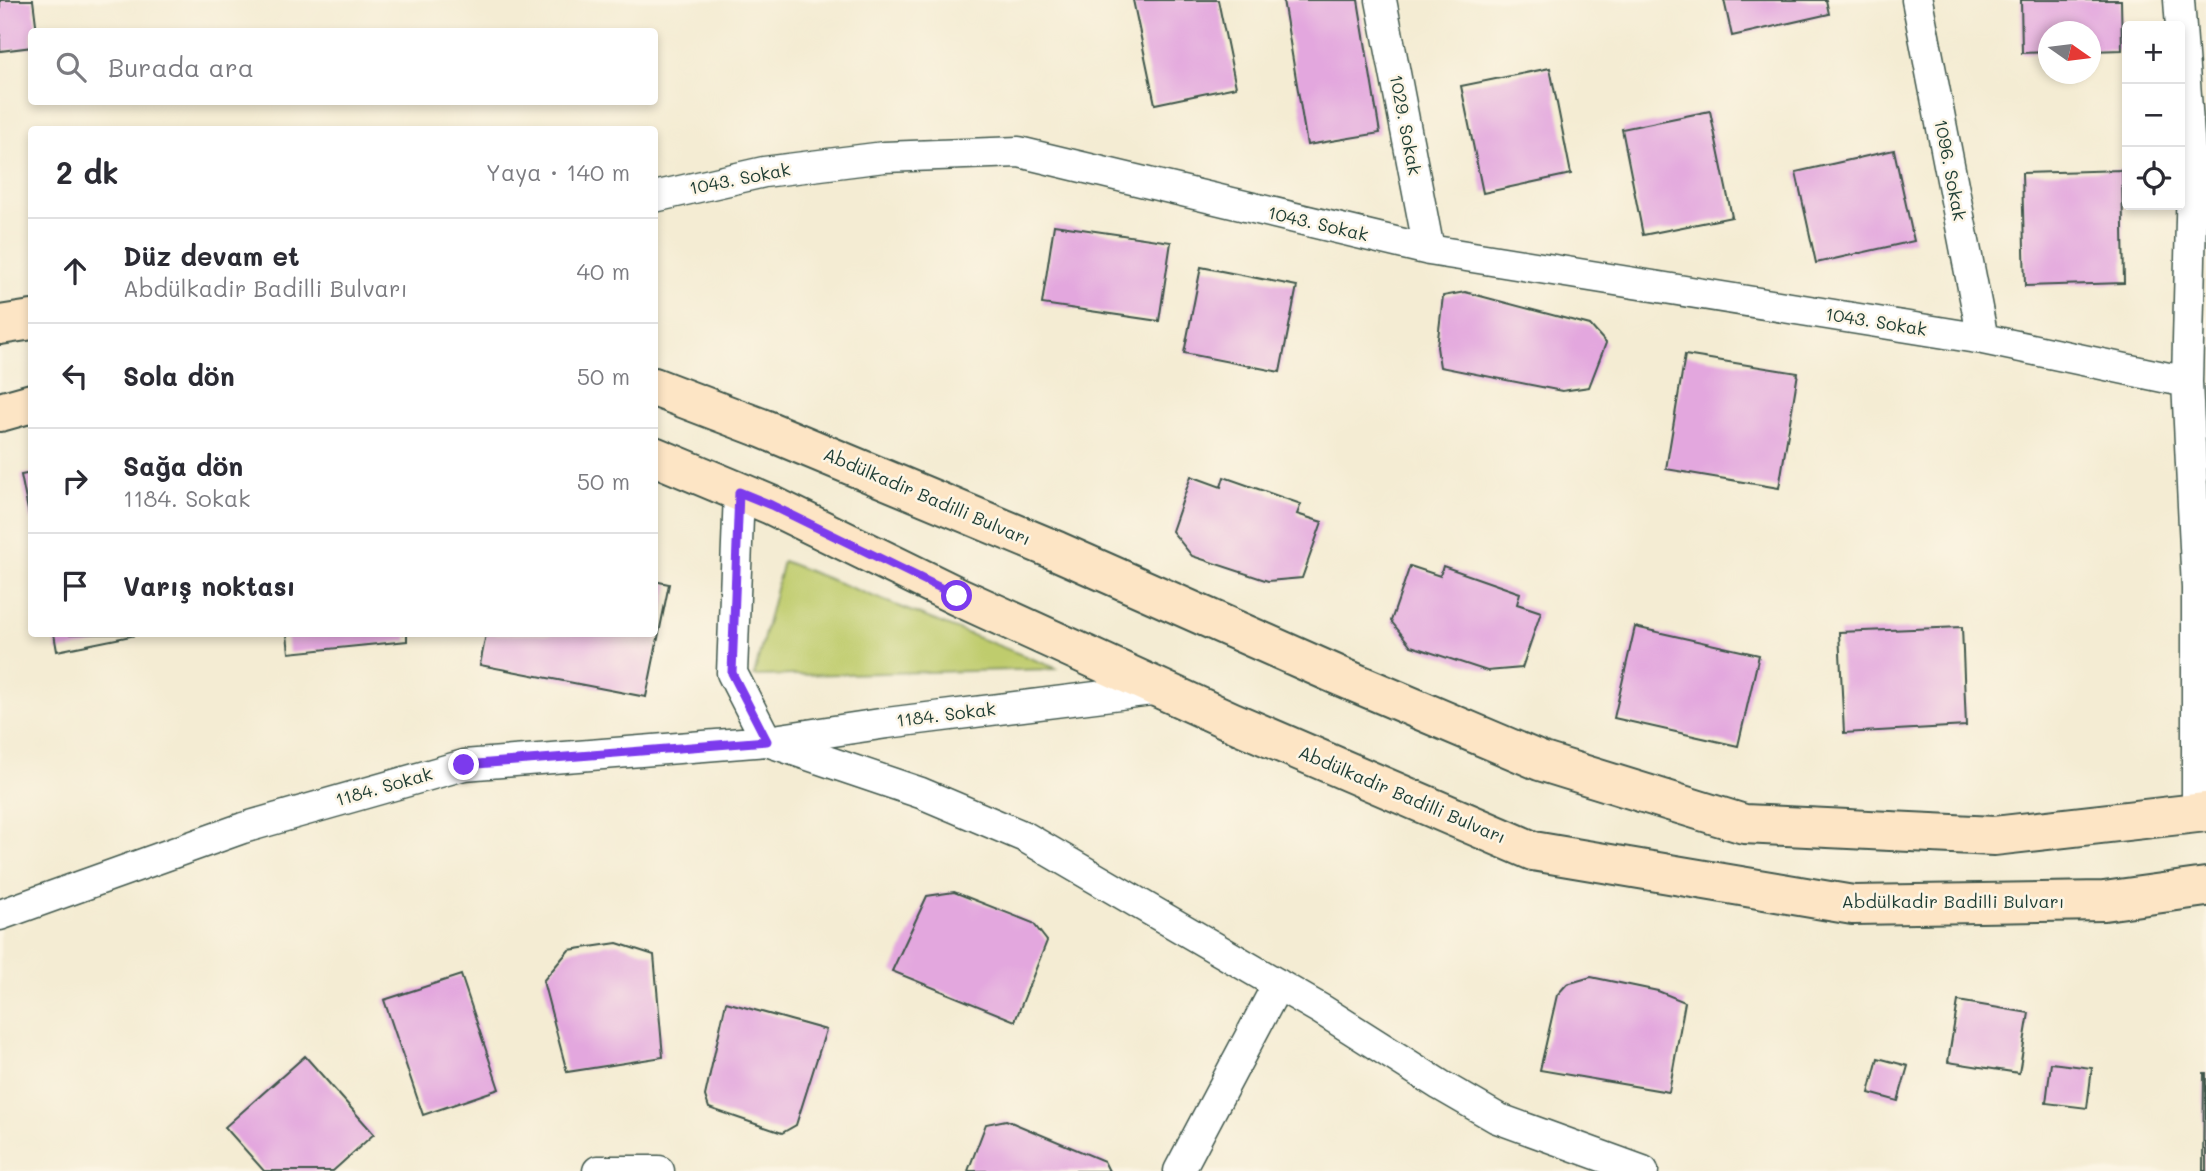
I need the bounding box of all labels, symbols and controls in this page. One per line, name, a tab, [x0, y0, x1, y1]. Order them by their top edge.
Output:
north arrow	[2038, 21, 2101, 84]
map controls	[2122, 21, 2185, 210]
button: +	[2122, 21, 2185, 84]
search box	[28, 28, 658, 105]
icon: search	[52, 48, 90, 86]
text: Burada ara	[108, 50, 254, 84]
street label: 1029. Sokak	[1384, 72, 1427, 177]
button: −	[2122, 84, 2185, 147]
street label: 1096. Sokak	[1929, 117, 1973, 223]
button: locate	[2122, 147, 2185, 210]
text: 2 dk	[56, 152, 119, 192]
street label: 1043. Sokak	[687, 156, 792, 200]
text: Yaya · 140 m	[486, 157, 630, 187]
street label: 1043. Sokak	[1266, 200, 1371, 246]
text: Düz devam et	[123, 239, 300, 273]
icon: ahead	[56, 252, 94, 290]
text: 40 m	[577, 256, 630, 286]
text: Abdülkadir Badilli Bulvarı	[123, 273, 408, 303]
street label: 1043. Sokak	[1824, 301, 1929, 341]
icon: left	[56, 357, 94, 395]
text: Sola dön	[123, 359, 235, 393]
text: 50 m	[577, 361, 630, 391]
street label: Abdülkadir Badilli Bulvarı	[820, 442, 1035, 551]
text: Sağa dön	[123, 449, 243, 483]
icon: right	[56, 462, 94, 500]
text: 50 m	[577, 466, 630, 496]
text: 1184. Sokak	[123, 483, 251, 513]
icon: arrive	[56, 567, 94, 605]
text: Varış noktası	[123, 569, 296, 603]
route start	[941, 580, 972, 611]
street label: 1184. Sokak	[895, 696, 997, 732]
street label: Abdülkadir Badilli Bulvarı	[1295, 740, 1510, 849]
route end	[448, 749, 479, 780]
street label: 1184. Sokak	[332, 761, 435, 811]
street label: Abdülkadir Badilli Bulvarı	[1842, 889, 2064, 913]

